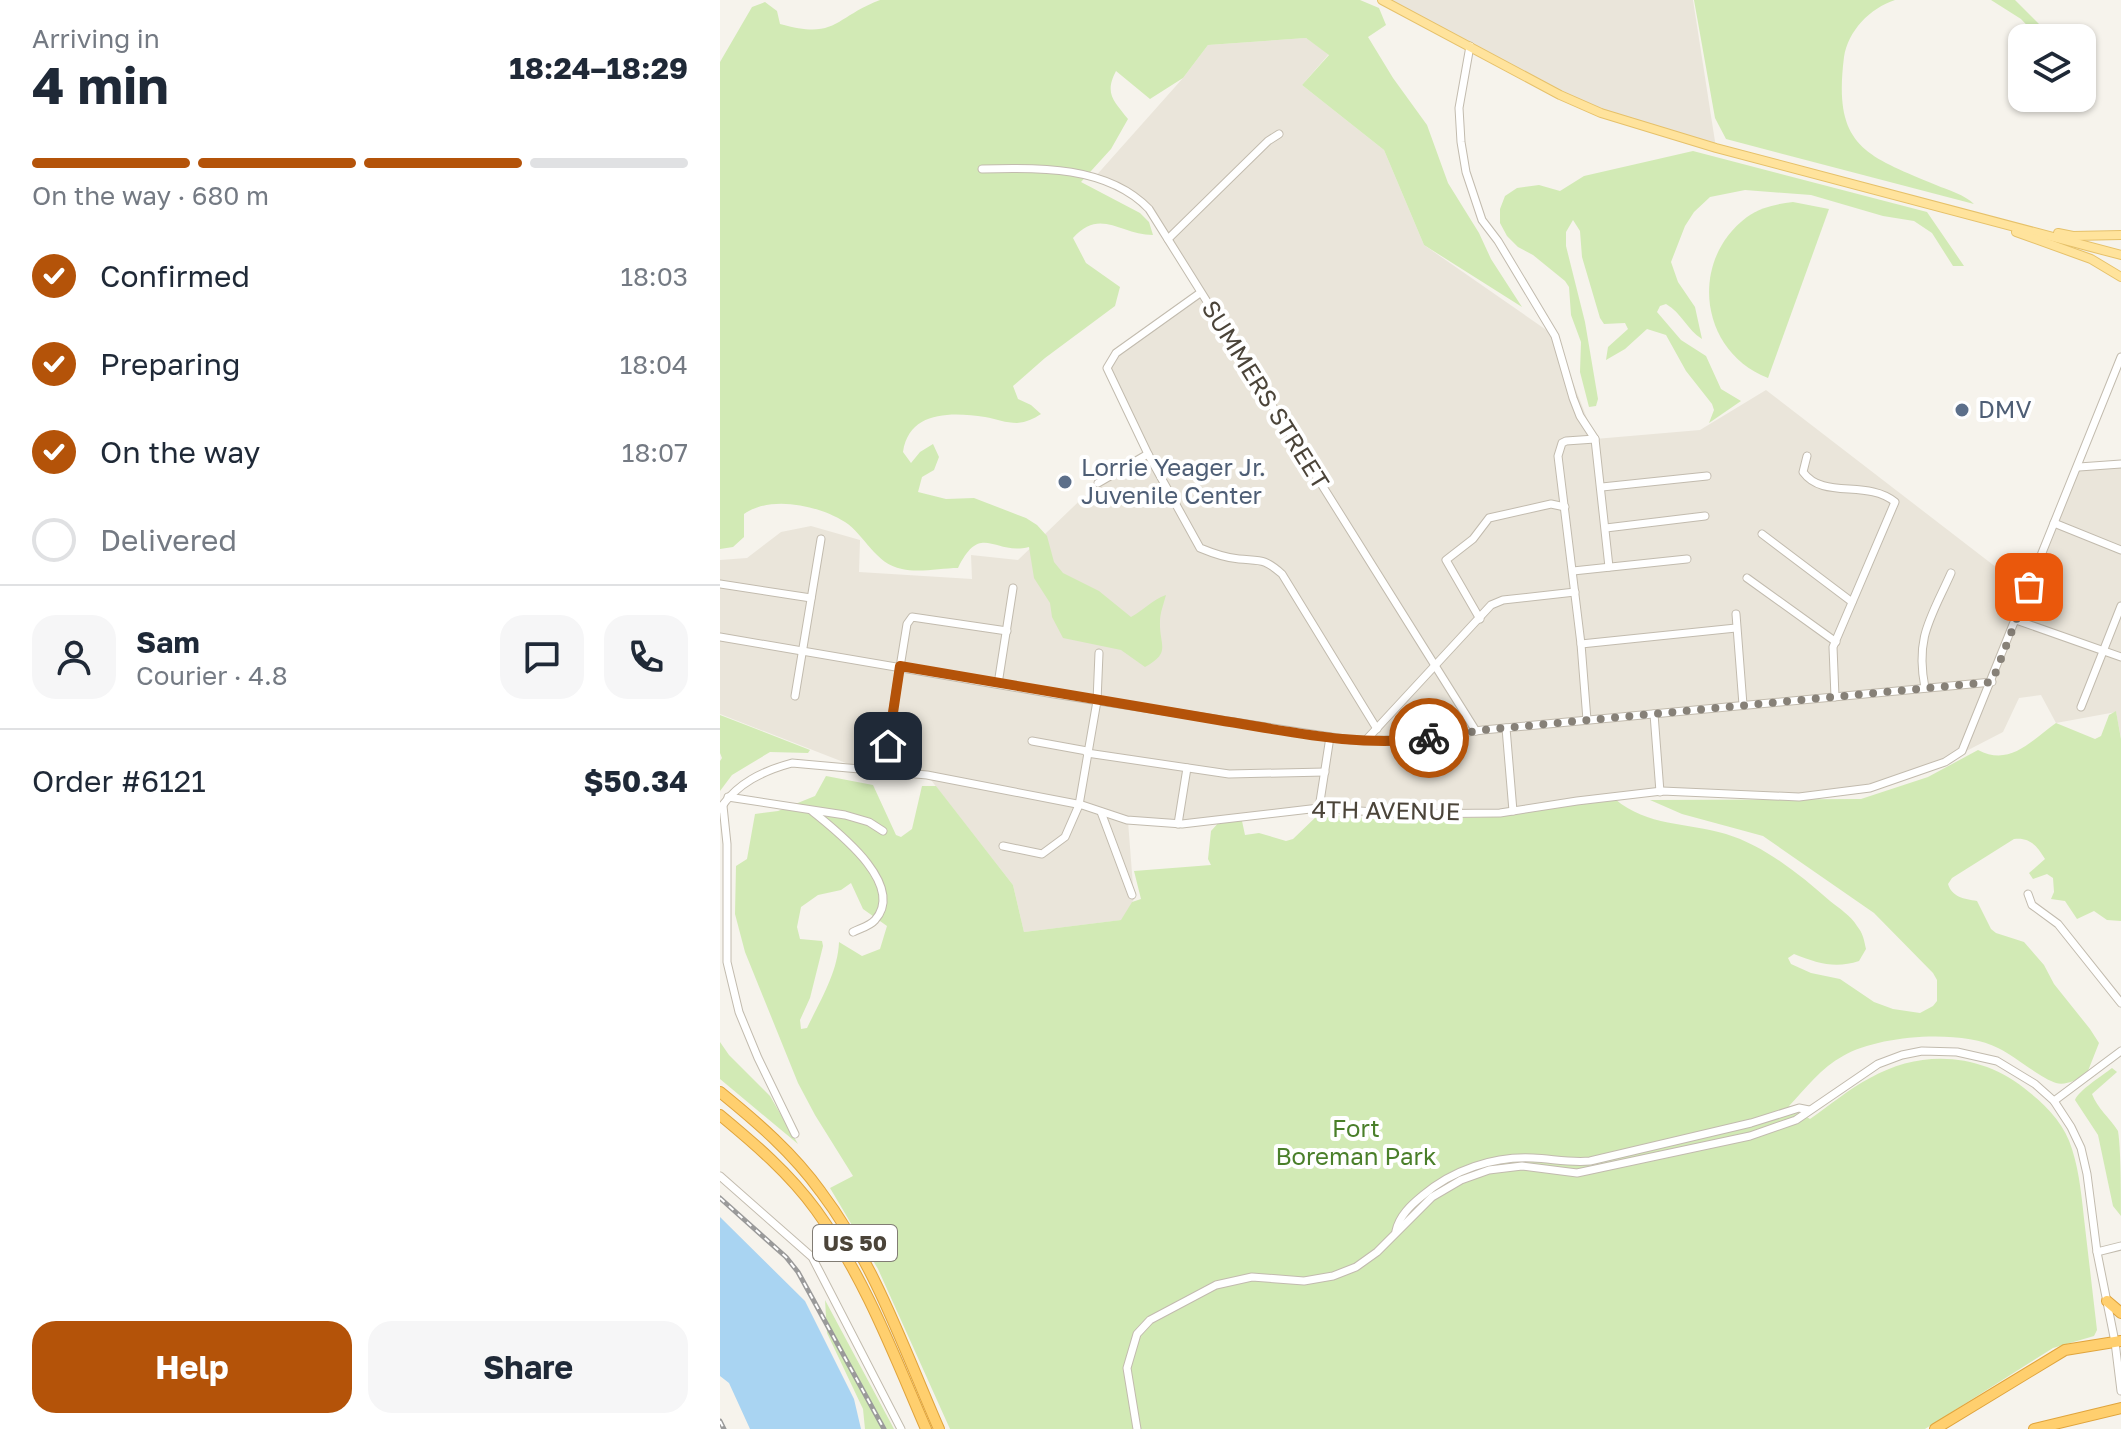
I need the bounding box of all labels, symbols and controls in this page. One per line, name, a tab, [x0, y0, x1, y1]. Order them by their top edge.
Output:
text: Arriving in	[32, 23, 160, 54]
map controls	[2008, 24, 2096, 112]
button: layers	[2008, 24, 2096, 112]
text: 18:24–18:29	[509, 50, 688, 86]
text: 4 min	[32, 53, 169, 115]
text: On the way · 680 m	[32, 180, 269, 211]
icon: check	[32, 254, 76, 298]
text: Confirmed	[100, 258, 250, 294]
text: 18:03	[620, 261, 688, 292]
street label: SUMMERS STREET	[1196, 294, 1336, 494]
icon: check	[32, 342, 76, 386]
text: Preparing	[100, 346, 241, 382]
text: 18:04	[620, 349, 688, 380]
place label: DMV	[1978, 394, 2032, 423]
marker: DMV	[1953, 401, 1971, 419]
icon: check	[32, 430, 76, 474]
text: On the way	[100, 434, 260, 470]
text: 18:07	[622, 437, 688, 468]
place label: Lorrie Yeager Jr. Juvenile Center	[1081, 452, 1266, 509]
marker: Lorrie Yeager Jr. Juvenile Center	[1056, 473, 1074, 491]
text: Delivered	[100, 522, 237, 558]
pin	[1995, 553, 2063, 621]
icon: bag	[2007, 565, 2051, 609]
button: person	[32, 615, 116, 699]
button: chat	[500, 615, 584, 699]
button: phone	[604, 615, 688, 699]
text: Sam	[136, 624, 200, 660]
text: Courier · 4.8	[136, 660, 288, 691]
courier	[1389, 698, 1469, 778]
pin	[854, 712, 922, 780]
icon: bike	[1407, 716, 1451, 760]
icon: home	[866, 724, 910, 768]
text: Order #6121	[32, 763, 206, 799]
text: $50.34	[583, 763, 688, 799]
street label: 4TH AVENUE	[1311, 794, 1461, 825]
park label: Fort Boreman Park	[1275, 1113, 1437, 1170]
road number: US 50	[813, 1225, 897, 1261]
button: Help	[32, 1321, 352, 1413]
button: Share	[368, 1321, 688, 1413]

